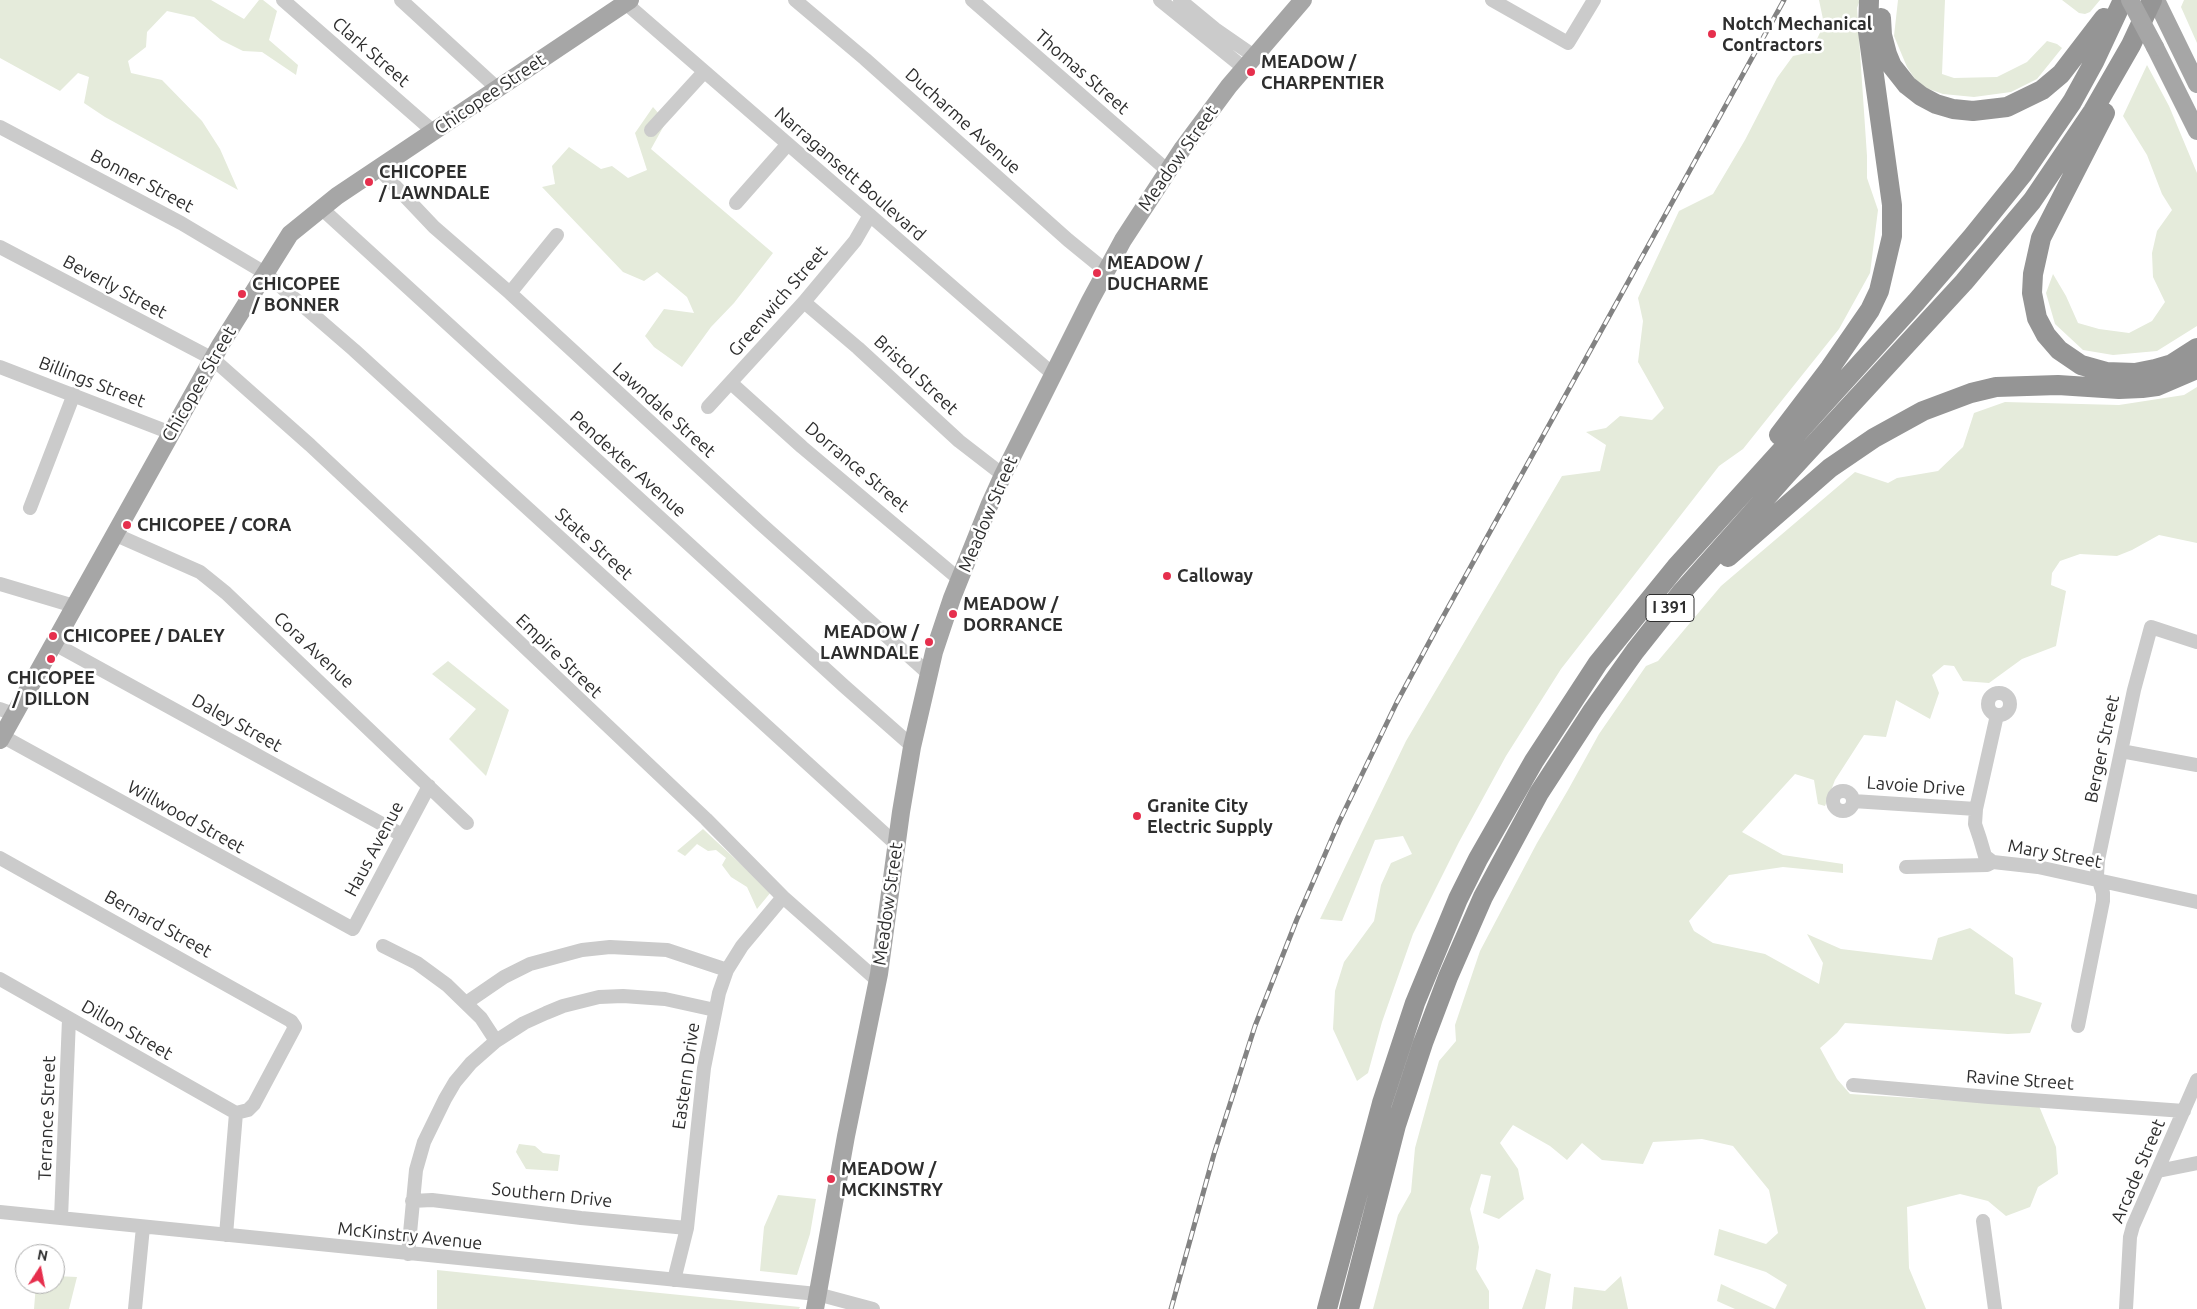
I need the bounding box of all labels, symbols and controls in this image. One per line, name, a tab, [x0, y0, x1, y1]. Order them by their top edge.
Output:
street label: Clark Street	[328, 13, 414, 91]
place label: Notch Mechanical Contractors	[1722, 13, 1872, 56]
street label: Thomas Street	[1030, 25, 1134, 119]
marker: Notch Mechanical Contractors	[1706, 28, 1718, 40]
street label: Chicopee Street	[430, 49, 550, 139]
place label: MEADOW / CHARPENTIER	[1261, 51, 1384, 94]
street label: Ducharme Avenue	[901, 63, 1025, 179]
marker: MEADOW / CHARPENTIER	[1245, 66, 1257, 78]
street label: Meadow Street	[1134, 101, 1222, 215]
street label: Narragansett Boulevard	[770, 102, 930, 246]
street label: Bonner Street	[87, 145, 197, 217]
place label: CHICOPEE / LAWNDALE	[379, 161, 490, 203]
marker: CHICOPEE / LAWNDALE	[363, 176, 375, 188]
street label: Greenwich Street	[724, 241, 832, 361]
street label: Beverly Street	[59, 251, 171, 323]
place label: MEADOW / DUCHARME	[1107, 252, 1208, 294]
marker: MEADOW / DUCHARME	[1091, 267, 1103, 279]
place label: CHICOPEE / BONNER	[252, 273, 340, 316]
marker: CHICOPEE / BONNER	[236, 288, 248, 300]
street label: Chicopee Street	[157, 323, 241, 445]
street label: Bristol Street	[869, 331, 963, 419]
street label: Billings Street	[36, 352, 148, 412]
street label: Lawndale Street	[608, 358, 720, 462]
street label: Pendexter Avenue	[566, 406, 690, 522]
street label: Dorrance Street	[801, 417, 913, 517]
street label: Meadow Street	[954, 453, 1022, 575]
street label: State Street	[551, 503, 637, 585]
place label: CHICOPEE / CORA	[137, 514, 291, 536]
marker: CHICOPEE / CORA	[121, 519, 133, 531]
place label: Calloway	[1177, 565, 1253, 587]
marker: Calloway	[1161, 570, 1173, 582]
place label: MEADOW / DORRANCE	[963, 593, 1063, 636]
road number: I 391	[1646, 594, 1694, 622]
street label: Cora Avenue	[269, 607, 359, 693]
marker: MEADOW / DORRANCE	[947, 608, 959, 620]
street label: Empire Street	[511, 609, 607, 703]
place label: MEADOW / LAWNDALE	[820, 621, 919, 664]
place label: CHICOPEE / DALEY	[63, 625, 225, 647]
marker: CHICOPEE / DALEY	[47, 630, 59, 642]
marker: MEADOW / LAWNDALE	[923, 636, 935, 648]
marker: CHICOPEE / DILLON	[45, 653, 57, 665]
place label: CHICOPEE / DILLON	[7, 667, 95, 710]
street label: Daley Street	[188, 689, 286, 757]
street label: Berger Street	[2080, 693, 2124, 805]
street label: Lavoie Drive	[1866, 772, 1966, 800]
street label: Willwood Street	[124, 776, 248, 858]
place label: Granite City Electric Supply	[1147, 795, 1273, 838]
street label: Haus Avenue	[340, 798, 408, 900]
marker: Granite City Electric Supply	[1131, 810, 1143, 822]
street label: Mary Street	[2006, 835, 2104, 873]
street label: Meadow Street	[869, 841, 907, 967]
street label: Bernard Street	[101, 886, 215, 962]
street label: Dillon Street	[78, 995, 176, 1065]
street label: Eastern Drive	[668, 1021, 704, 1131]
street label: Terrance Street	[34, 1055, 60, 1181]
street label: Ravine Street	[1965, 1065, 2075, 1095]
street label: Arcade Street	[2106, 1116, 2170, 1226]
place label: MEADOW / MCKINSTRY	[841, 1158, 943, 1200]
marker: MEADOW / MCKINSTRY	[825, 1173, 837, 1185]
street label: Southern Drive	[491, 1178, 613, 1212]
street label: McKinstry Avenue	[337, 1218, 483, 1254]
north arrow	[15, 1244, 65, 1294]
text: N	[36, 1246, 49, 1264]

